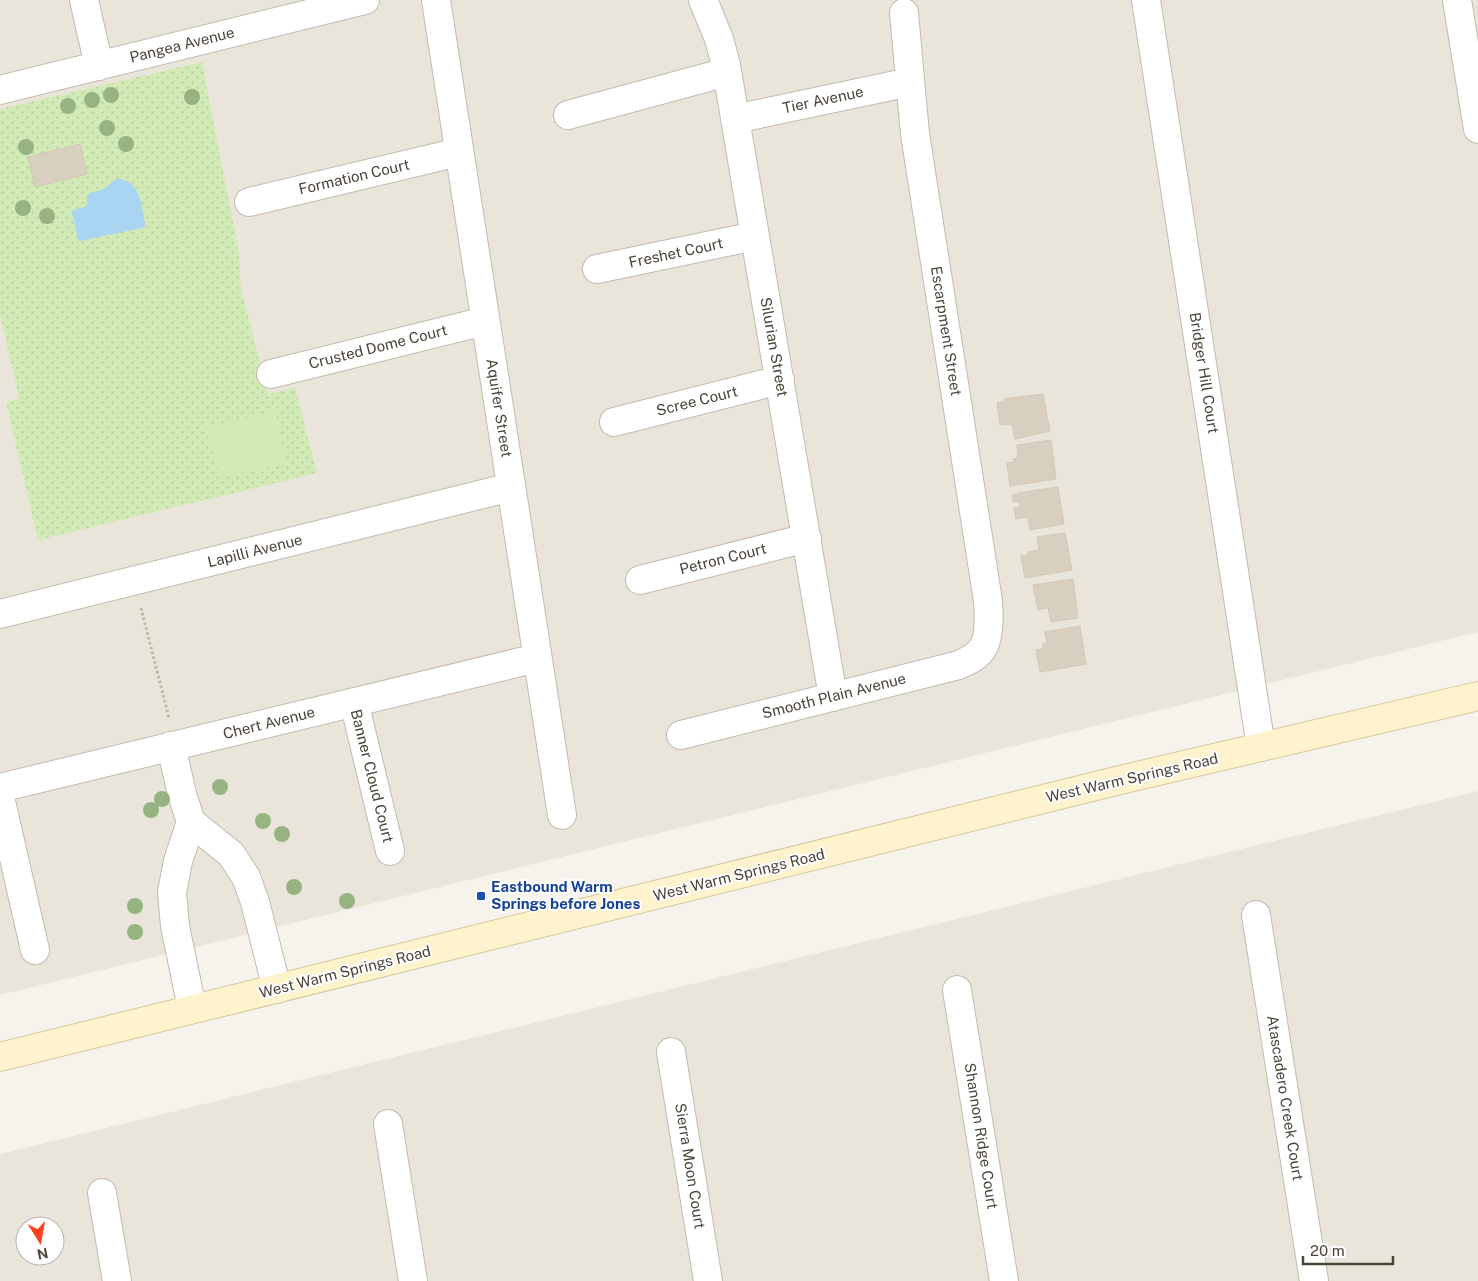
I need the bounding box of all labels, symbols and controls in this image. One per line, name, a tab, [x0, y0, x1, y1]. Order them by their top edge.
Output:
street label: Pangea Avenue	[128, 23, 236, 66]
street label: Tier Avenue	[781, 83, 865, 116]
street label: Formation Court	[297, 155, 411, 198]
street label: Freshet Court	[627, 234, 725, 271]
street label: Escarpment Street	[928, 265, 965, 397]
street label: Silurian Street	[757, 296, 792, 398]
street label: Bridger Hill Court	[1187, 311, 1222, 435]
street label: Crusted Dome Court	[307, 321, 449, 372]
street label: Aquifer Street	[483, 357, 516, 459]
street label: Scree Court	[654, 382, 740, 419]
street label: Lapilli Avenue	[206, 531, 304, 571]
street label: Petron Court	[678, 539, 768, 578]
street label: Smooth Plain Avenue	[760, 669, 908, 722]
street label: Chert Avenue	[221, 703, 317, 742]
street label: Banner Cloud Court	[348, 707, 397, 845]
street label: West Warm Springs Road	[1044, 749, 1220, 806]
street label: West Warm Springs Road	[651, 845, 826, 904]
place label: Eastbound Warm Springs before Jones	[491, 878, 640, 912]
marker: Eastbound Warm Springs before Jones	[475, 890, 487, 902]
street label: West Warm Springs Road	[257, 942, 432, 1001]
street label: Atascadero Creek Court	[1264, 1014, 1307, 1182]
street label: Shannon Ridge Court	[962, 1062, 1001, 1210]
street label: Sierra Moon Court	[672, 1102, 709, 1230]
north arrow	[15, 1216, 65, 1266]
scale bar	[1303, 1234, 1393, 1266]
text: 20 m	[1310, 1242, 1345, 1259]
text: N	[36, 1245, 49, 1263]

